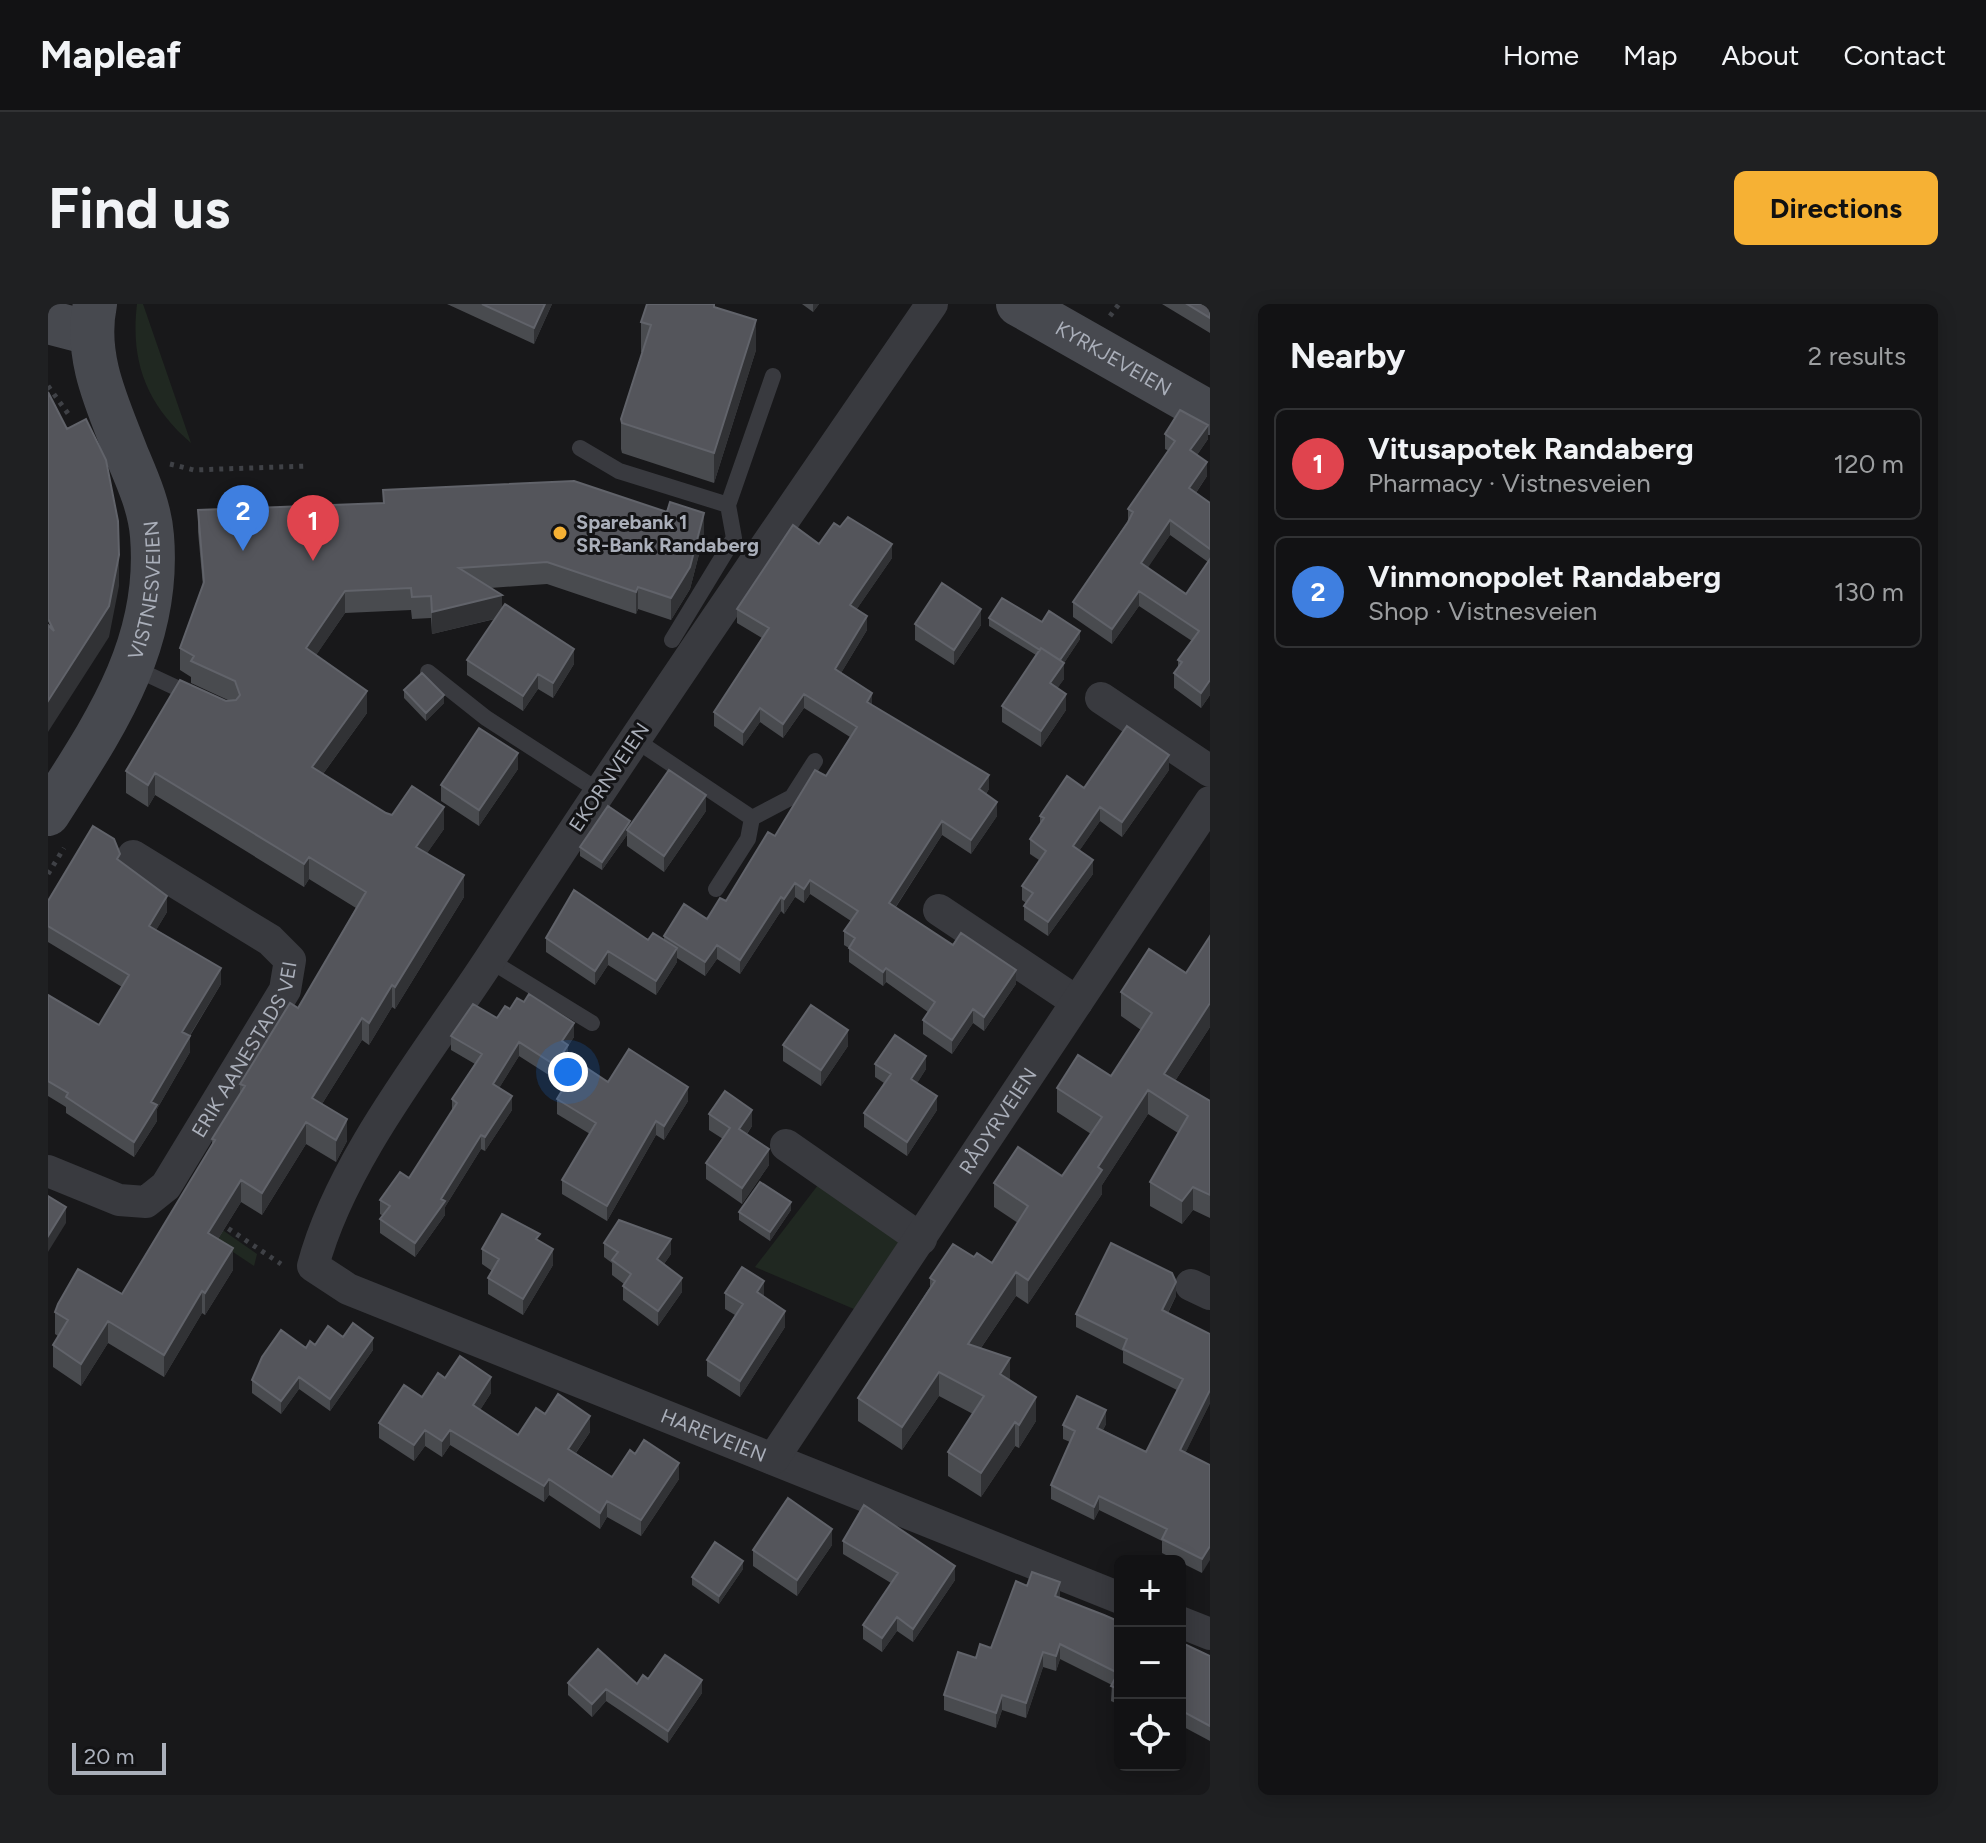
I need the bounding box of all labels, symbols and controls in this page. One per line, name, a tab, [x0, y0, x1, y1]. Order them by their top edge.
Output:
text: Mapleaf	[40, 32, 181, 78]
text: Home	[1503, 38, 1579, 72]
text: Map	[1623, 38, 1678, 72]
text: About	[1722, 38, 1799, 72]
text: Contact	[1843, 38, 1946, 72]
button: Directions	[1734, 171, 1938, 245]
text: Find us	[48, 175, 230, 242]
street label: KYRKJEVEIEN	[1051, 316, 1176, 401]
text: Nearby	[1290, 336, 1405, 377]
text: 2 results	[1808, 340, 1906, 372]
text: Vitusapotek Randaberg	[1368, 430, 1694, 467]
text: 1	[1313, 448, 1323, 480]
text: 120 m	[1834, 448, 1904, 480]
text: Pharmacy · Vistnesveien	[1368, 467, 1651, 499]
pin: 2	[217, 485, 269, 551]
pin: 1	[287, 495, 339, 561]
place label: Sparebank 1 SR-Bank Randaberg	[576, 510, 759, 557]
street label: VISTNESVEIEN	[123, 519, 165, 663]
marker: Sparebank 1 SR-Bank Randaberg	[551, 524, 569, 542]
text: Vinmonopolet Randaberg	[1368, 558, 1721, 595]
text: 2	[1310, 576, 1326, 608]
text: 130 m	[1834, 576, 1904, 608]
text: Shop · Vistnesveien	[1368, 595, 1597, 627]
street label: EKORNVEIEN	[564, 718, 654, 836]
street label: ERIK AANESTADS VEI	[186, 960, 302, 1142]
your location	[548, 1052, 588, 1092]
street label: RÅDYRVEIEN	[954, 1063, 1042, 1179]
street label: HAREVEIEN	[658, 1404, 770, 1467]
map controls	[1114, 1555, 1186, 1771]
button: +	[1114, 1555, 1186, 1627]
button: −	[1114, 1627, 1186, 1699]
button: locate	[1114, 1699, 1186, 1771]
scale bar	[72, 1739, 166, 1775]
text: 20 m	[84, 1743, 135, 1770]

